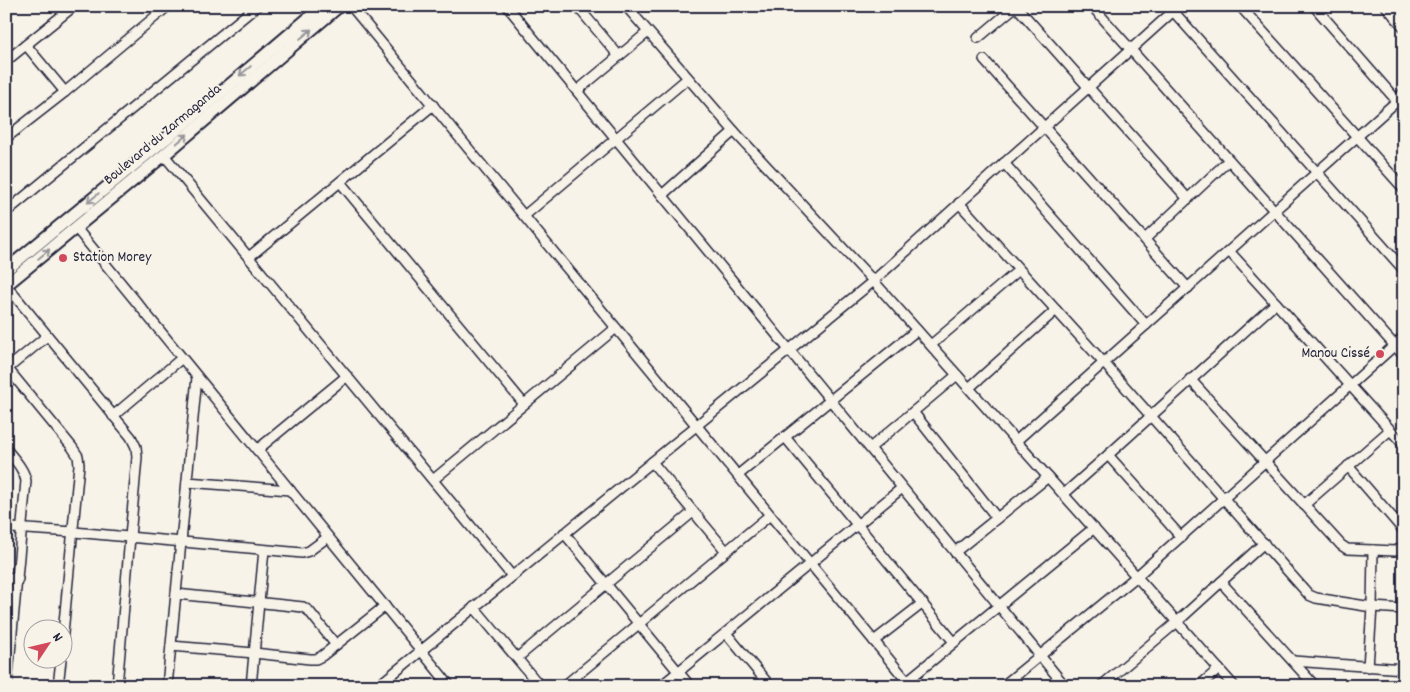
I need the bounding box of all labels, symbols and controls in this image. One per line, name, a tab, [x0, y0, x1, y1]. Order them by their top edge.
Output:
one-way arrow	[299, 29, 312, 40]
one-way arrow	[239, 66, 252, 77]
street label: Boulevard du Zarmaganda	[99, 78, 227, 191]
one-way arrow	[176, 134, 189, 145]
one-way arrow	[87, 192, 100, 203]
place label: Station Morey	[73, 247, 152, 269]
one-way arrow	[37, 249, 50, 260]
marker: Station Morey	[57, 252, 69, 264]
place label: Manou Cissé	[1301, 343, 1370, 365]
marker: Manou Cissé	[1374, 348, 1386, 360]
north arrow	[22, 620, 72, 670]
text: N	[47, 629, 67, 646]

